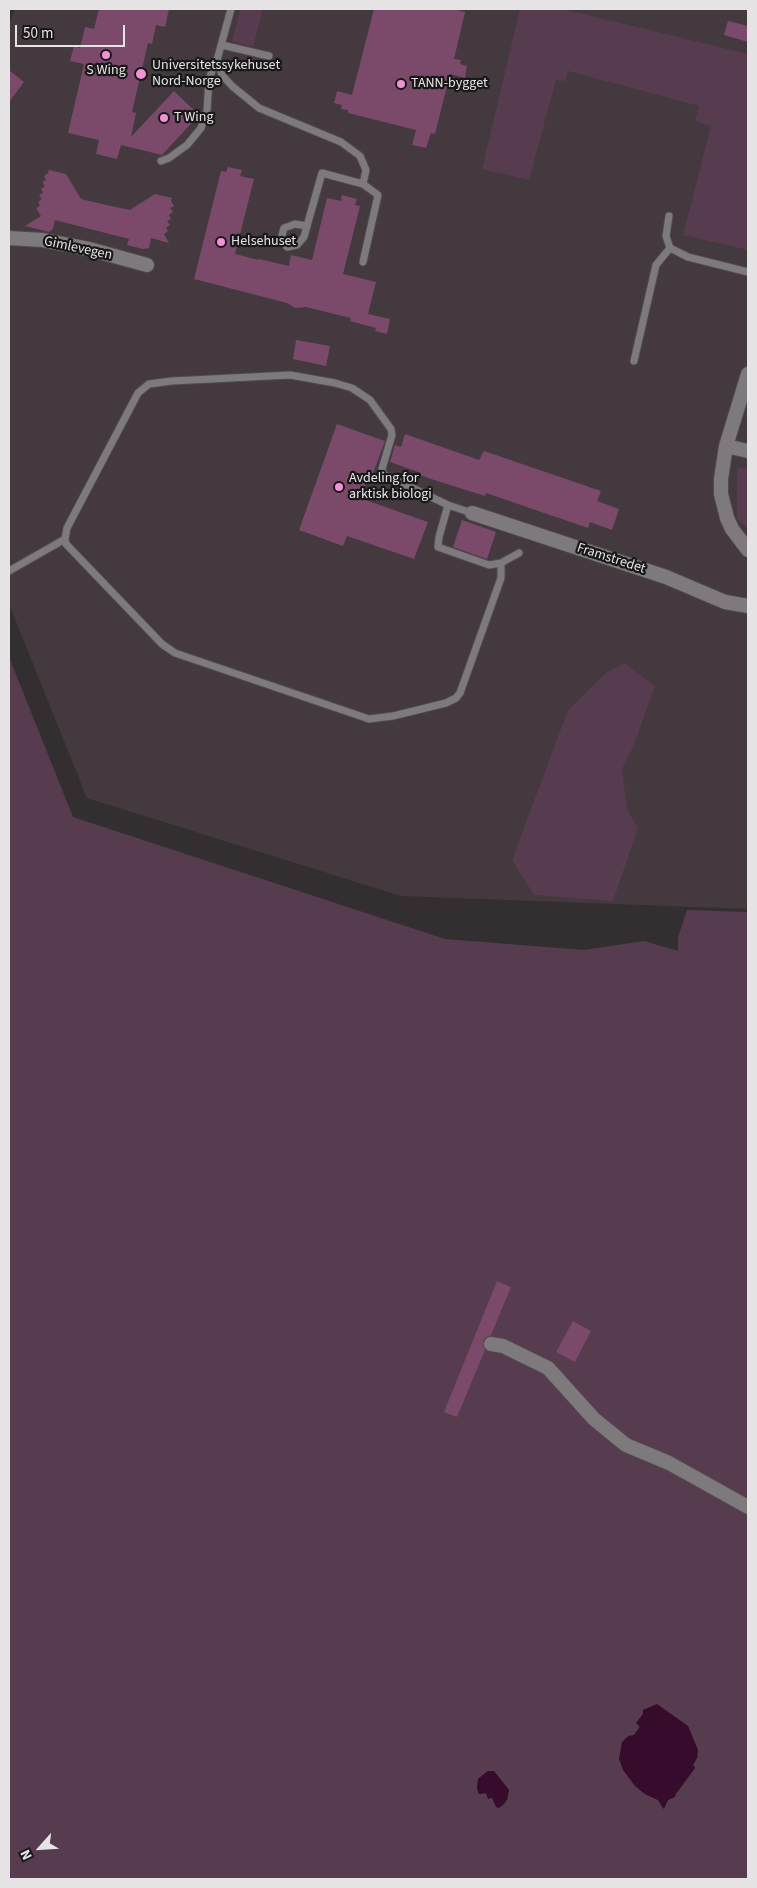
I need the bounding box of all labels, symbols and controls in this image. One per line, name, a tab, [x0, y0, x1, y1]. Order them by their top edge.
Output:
scale bar	[18, 15, 128, 47]
text: 50 m	[23, 23, 53, 44]
marker: S Wing	[100, 49, 112, 61]
place label: Universitetssykehuset Nord-Norge	[152, 58, 280, 90]
place label: S Wing	[86, 63, 126, 79]
marker: Universitetssykehuset Nord-Norge	[134, 67, 148, 81]
place label: TANN-bygget	[411, 76, 488, 92]
marker: TANN-bygget	[395, 78, 407, 90]
place label: T Wing	[174, 110, 213, 126]
marker: T Wing	[158, 112, 170, 124]
street label: Gimlevegen	[42, 234, 114, 264]
place label: Helsehuset	[231, 234, 296, 250]
marker: Helsehuset	[215, 236, 227, 248]
place label: Avdeling for arktisk biologi	[349, 471, 432, 504]
marker: Avdeling for arktisk biologi	[333, 481, 345, 493]
street label: Framstredet	[575, 540, 647, 578]
north arrow	[15, 1823, 65, 1873]
text: N	[15, 1846, 38, 1863]

